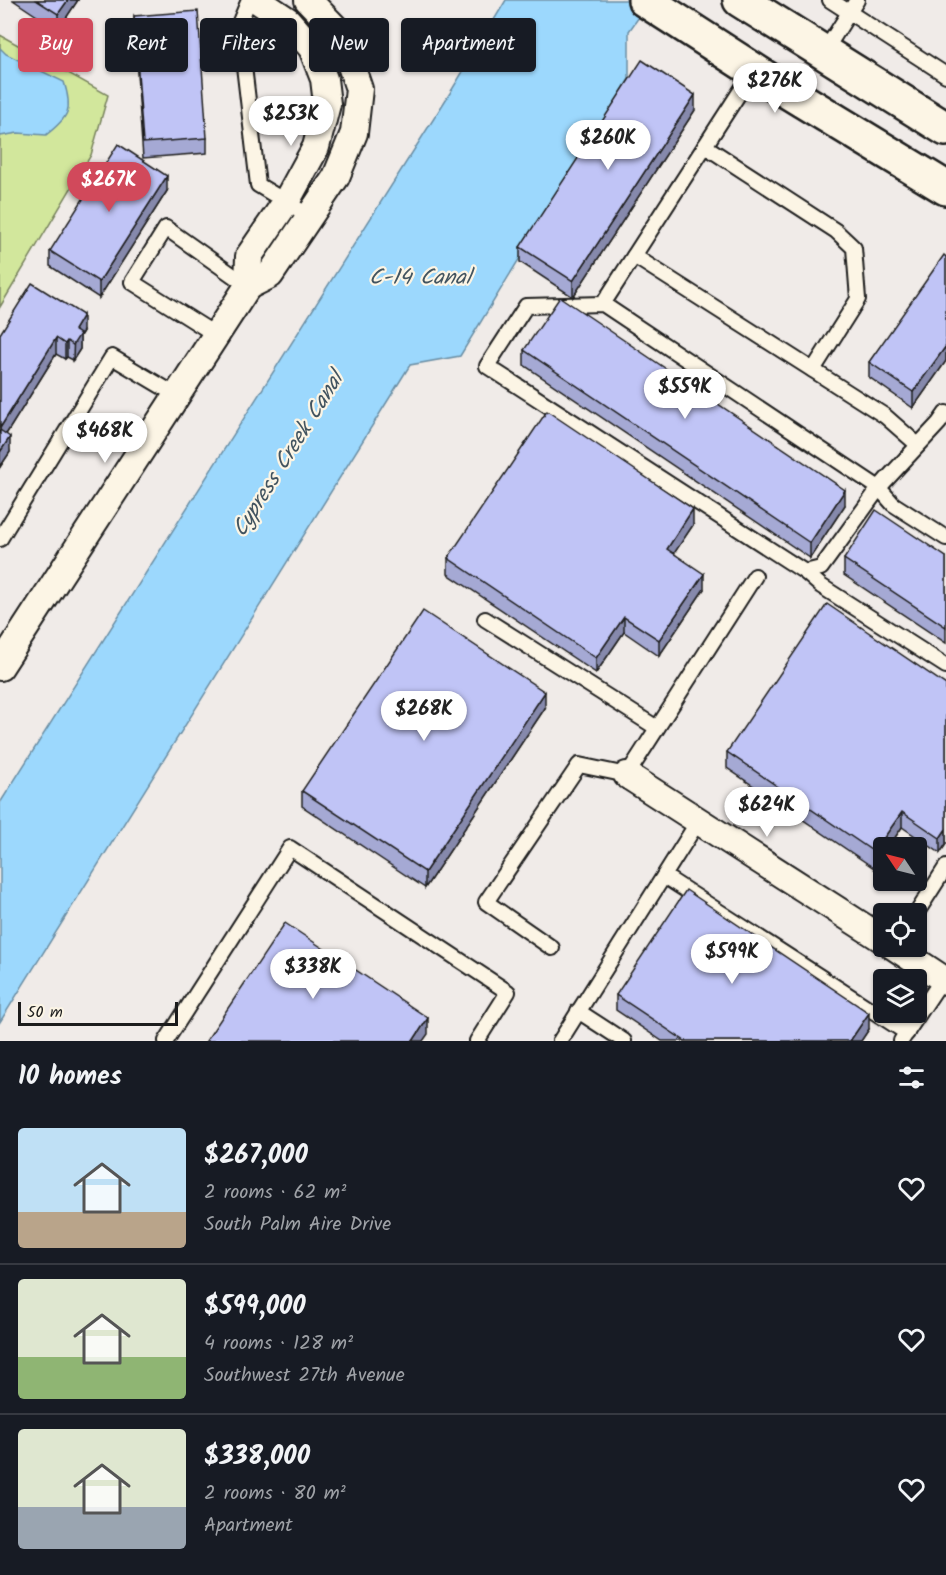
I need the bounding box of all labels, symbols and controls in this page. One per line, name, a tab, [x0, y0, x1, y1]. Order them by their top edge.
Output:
chip: Buy	[18, 18, 93, 72]
chip: Rent	[105, 18, 188, 72]
chip: Filters	[200, 18, 297, 72]
chip: New	[309, 18, 389, 72]
chip: Apartment	[401, 18, 536, 72]
pin: $276K	[733, 63, 817, 114]
text: $276K	[747, 66, 803, 98]
pin: $253K	[249, 96, 333, 147]
text: $253K	[263, 99, 319, 131]
pin: $260K	[566, 120, 650, 171]
text: $260K	[580, 123, 636, 155]
pin: $267K	[67, 162, 151, 213]
text: $267K	[81, 165, 137, 197]
water label: C-14 Canal	[369, 261, 476, 296]
water label: Cypress Creek Canal	[224, 362, 356, 544]
pin: $559K	[643, 369, 727, 420]
text: $559K	[658, 372, 712, 404]
pin: $468K	[63, 413, 147, 464]
text: $468K	[76, 416, 134, 448]
pin: $268K	[382, 691, 466, 742]
text: $268K	[395, 694, 453, 726]
pin: $624K	[725, 787, 809, 838]
text: $624K	[738, 790, 796, 822]
north arrow	[873, 837, 927, 891]
map controls	[873, 837, 927, 1023]
button: locate	[873, 903, 927, 957]
pin: $599K	[690, 934, 774, 985]
text: $599K	[705, 937, 759, 969]
pin: $338K	[271, 949, 355, 1000]
text: $338K	[284, 952, 342, 984]
button: layers	[873, 969, 927, 1023]
scale bar	[18, 999, 178, 1026]
text: 50 m	[27, 1000, 63, 1025]
text: 10 homes	[18, 1056, 122, 1098]
icon: filters	[895, 1061, 928, 1094]
text: $267,000	[204, 1135, 308, 1177]
icon: home	[66, 1152, 138, 1224]
icon: heart	[895, 1172, 928, 1205]
text: 2 rooms · 62 m²	[204, 1177, 346, 1209]
text: South Palm Aire Drive	[204, 1209, 391, 1241]
text: $599,000	[204, 1286, 306, 1328]
icon: home	[66, 1303, 138, 1375]
icon: heart	[895, 1323, 928, 1356]
text: 4 rooms · 128 m²	[204, 1328, 353, 1360]
text: Southwest 27th Avenue	[204, 1360, 405, 1392]
text: $338,000	[204, 1436, 310, 1478]
icon: home	[66, 1453, 138, 1525]
icon: heart	[895, 1473, 928, 1506]
text: 2 rooms · 80 m²	[204, 1478, 346, 1510]
text: Apartment	[204, 1510, 293, 1542]

